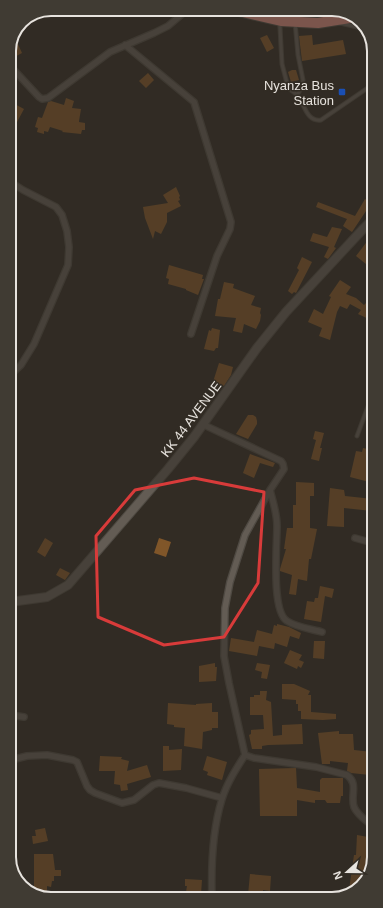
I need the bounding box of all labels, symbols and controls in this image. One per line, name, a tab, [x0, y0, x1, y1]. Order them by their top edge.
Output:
place label: Nyanza Bus Station	[264, 78, 334, 108]
marker: Nyanza Bus Station	[337, 87, 347, 97]
street label: KK 44 AVENUE	[158, 378, 225, 460]
north arrow	[327, 852, 367, 892]
text: N	[331, 870, 345, 881]

